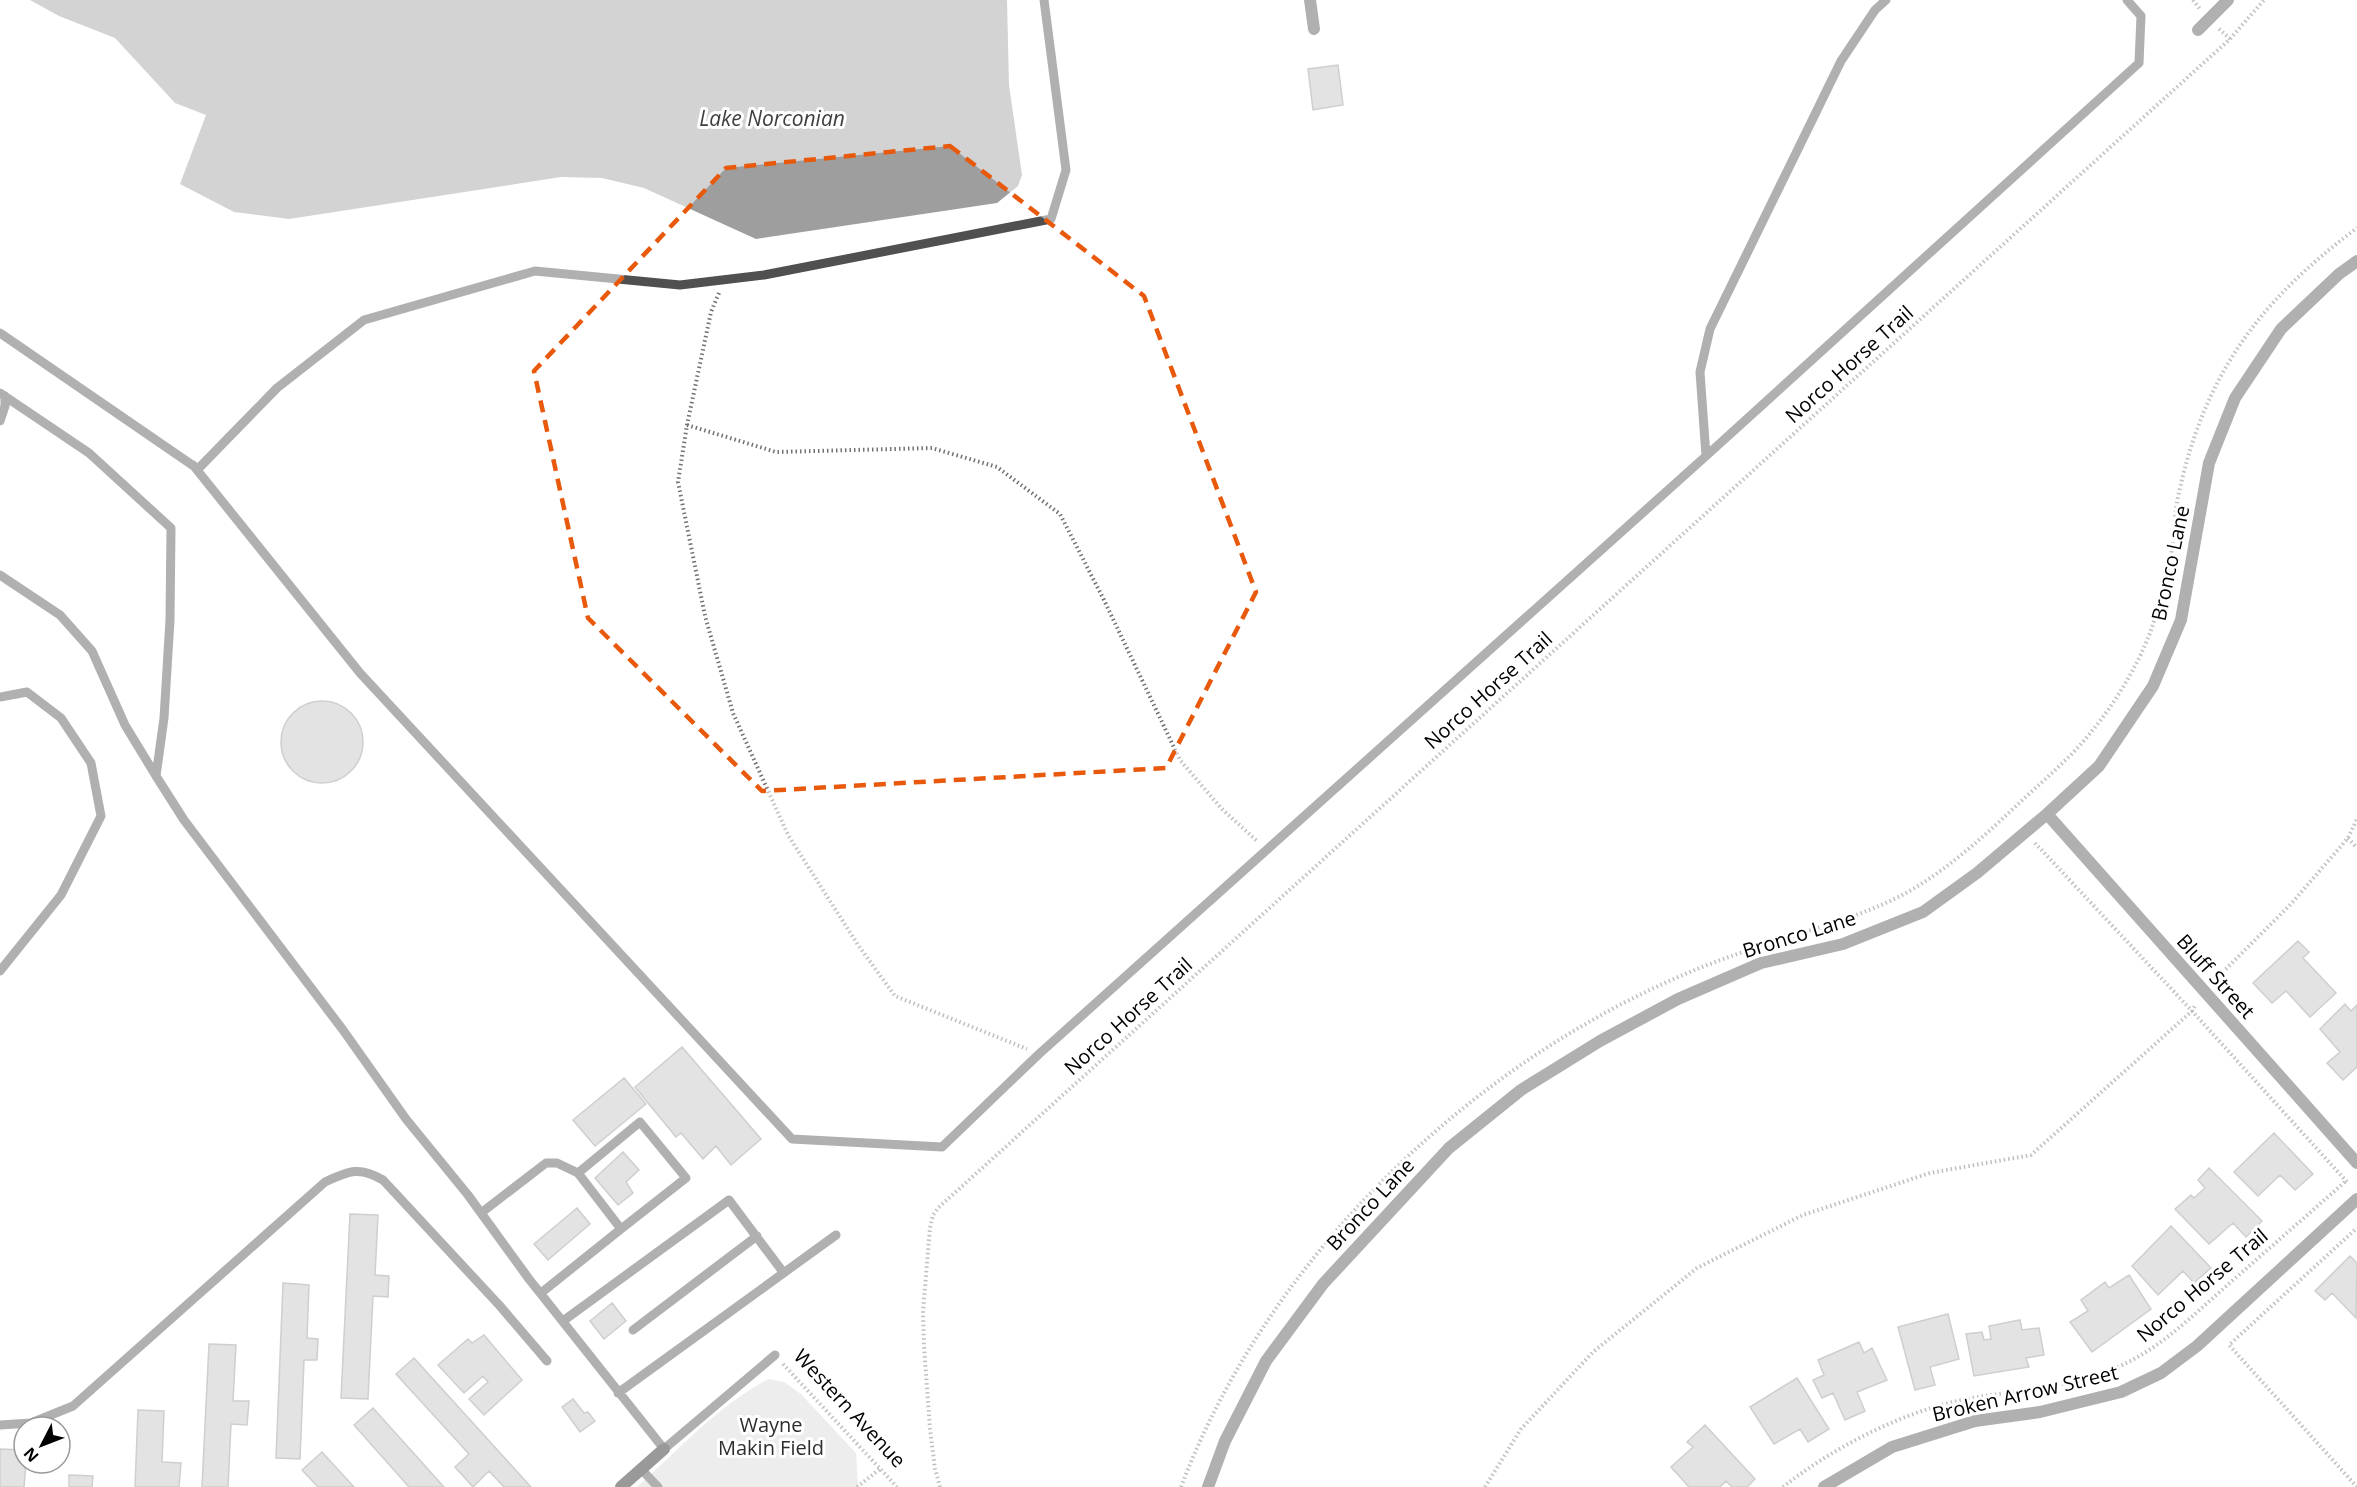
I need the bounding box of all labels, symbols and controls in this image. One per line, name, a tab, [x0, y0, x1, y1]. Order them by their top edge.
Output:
water label: Lake Norconian	[699, 104, 845, 132]
street label: Norco Horse Trail	[1779, 299, 1919, 429]
street label: Bronco Lane	[2145, 503, 2195, 623]
street label: Norco Horse Trail	[1418, 625, 1558, 755]
street label: Bronco Lane	[1739, 904, 1859, 964]
street label: Bluff Street	[2171, 928, 2261, 1024]
street label: Norco Horse Trail	[1058, 951, 1198, 1081]
street label: Bronco Lane	[1320, 1152, 1420, 1256]
street label: Norco Horse Trail	[2131, 1222, 2273, 1348]
street label: Western Avenue	[788, 1343, 912, 1473]
street label: Broken Arrow Street	[1929, 1358, 2121, 1428]
park label: Wayne Makin Field	[718, 1411, 824, 1461]
north arrow	[12, 1415, 72, 1475]
text: N	[18, 1443, 43, 1467]

